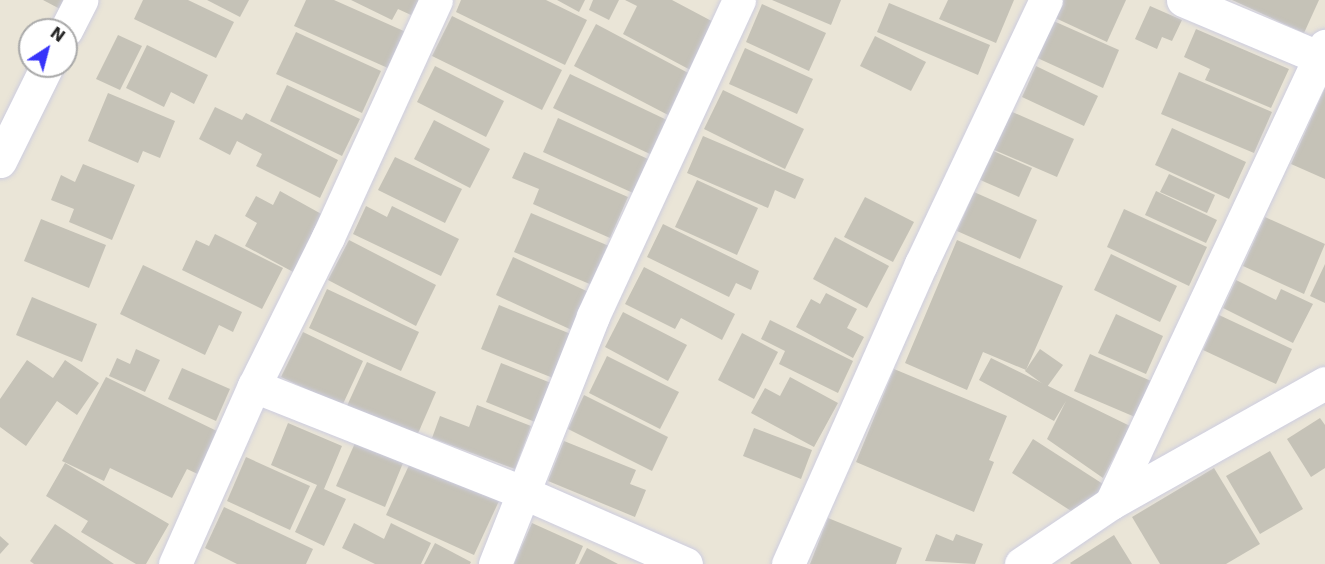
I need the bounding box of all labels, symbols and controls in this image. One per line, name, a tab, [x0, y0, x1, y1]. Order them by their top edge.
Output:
north arrow	[18, 18, 78, 78]
text: N	[47, 23, 69, 46]

